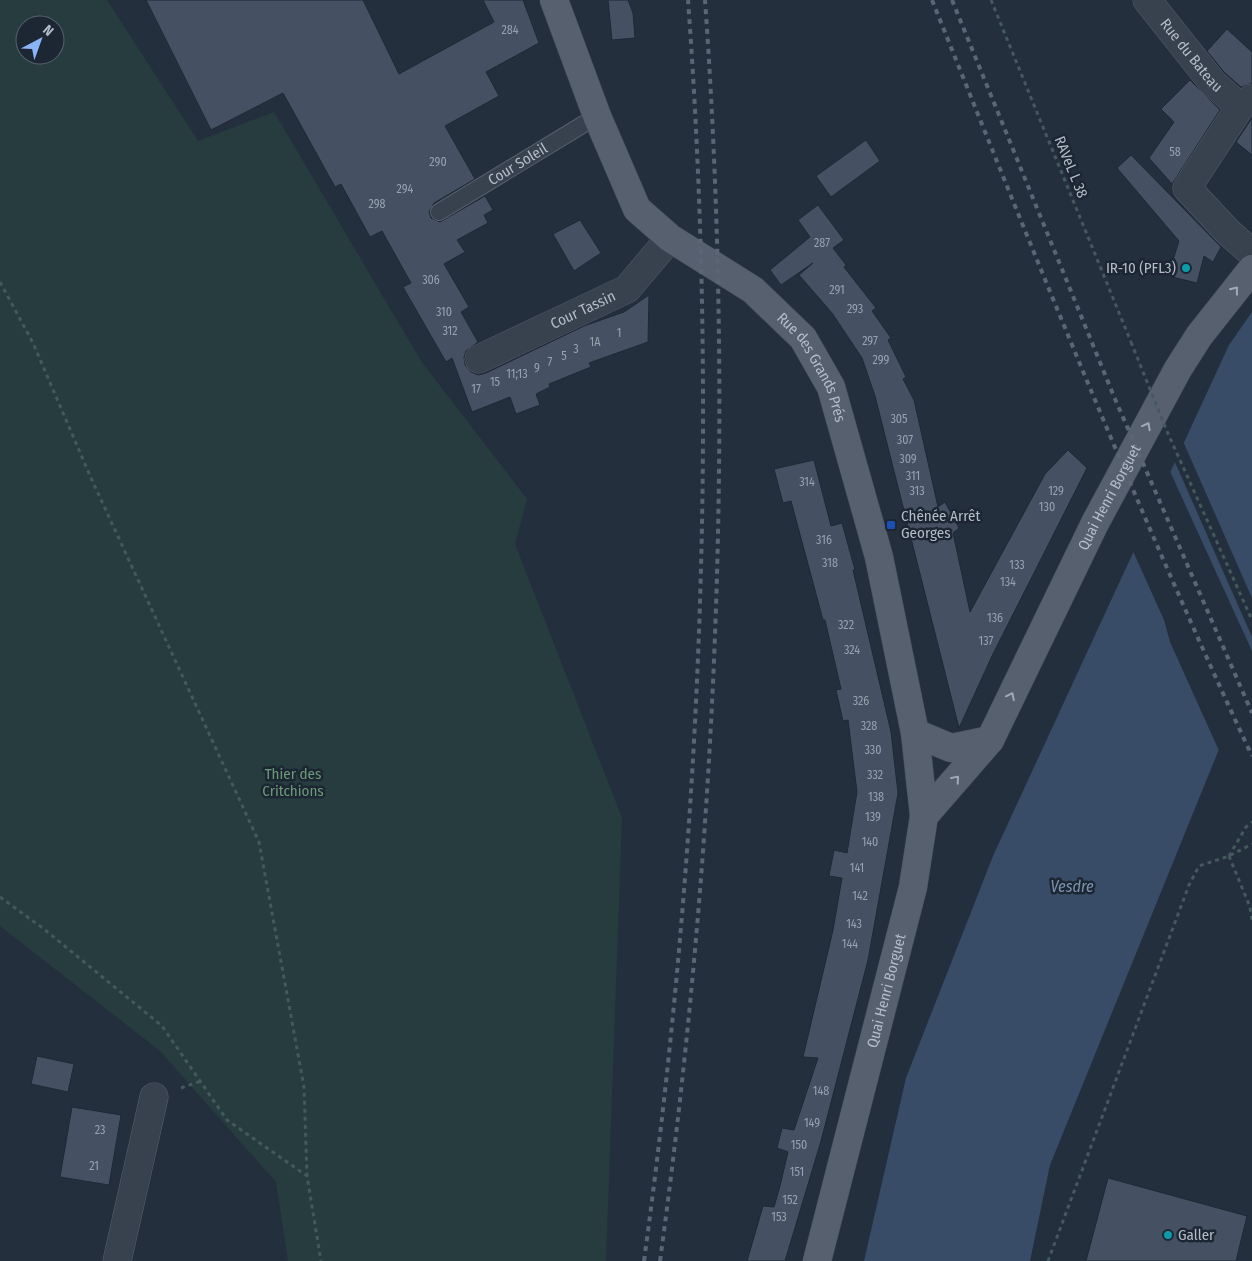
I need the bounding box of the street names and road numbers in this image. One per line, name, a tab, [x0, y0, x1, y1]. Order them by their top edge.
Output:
street label: Rue du Bateau	[1156, 15, 1226, 96]
street label: RAVeL L 38	[1050, 133, 1092, 201]
street label: Cour Soleil	[485, 139, 551, 189]
street label: Cour Tassin	[548, 287, 618, 333]
street label: Rue des Grands Prés	[773, 309, 849, 424]
street label: Quai Henri Borguet	[1074, 441, 1145, 553]
street label: Quai Henri Borguet	[863, 932, 910, 1050]

